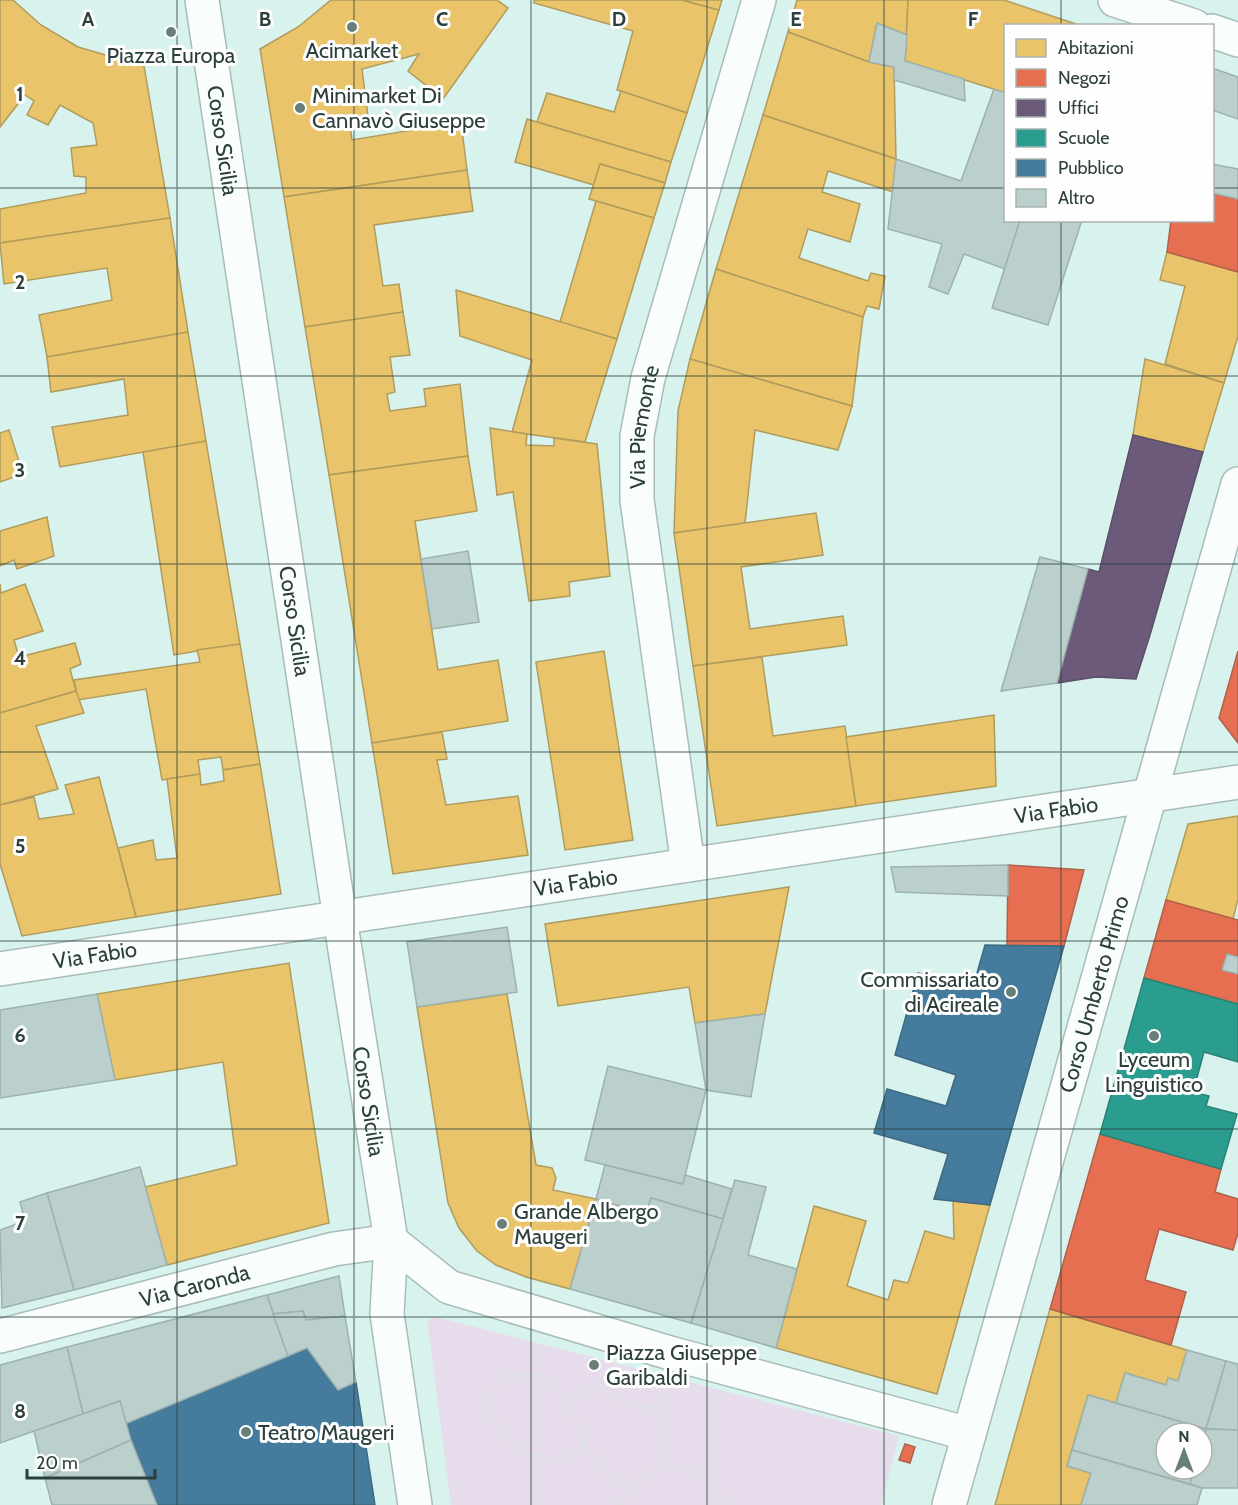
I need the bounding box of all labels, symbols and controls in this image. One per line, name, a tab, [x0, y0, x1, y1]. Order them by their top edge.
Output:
text: A	[82, 7, 95, 31]
text: B	[259, 7, 271, 31]
text: C	[436, 7, 448, 31]
text: D	[612, 7, 626, 31]
text: E	[790, 7, 802, 31]
text: F	[968, 7, 979, 31]
marker: Acimarket	[345, 20, 359, 34]
legend	[1004, 24, 1214, 222]
marker: Piazza Europa	[164, 25, 178, 39]
place label: Acimarket	[306, 37, 399, 64]
text: Abitazioni	[1058, 37, 1134, 59]
place label: Piazza Europa	[107, 42, 236, 69]
text: Negozi	[1058, 67, 1111, 89]
text: 1	[16, 82, 24, 106]
place label: Minimarket Di Cannavò Giuseppe	[312, 82, 486, 134]
street label: Corso Sicilia	[201, 84, 245, 198]
text: Uffici	[1058, 97, 1099, 119]
marker: Minimarket Di Cannavò Giuseppe	[293, 101, 307, 115]
text: Scuole	[1058, 127, 1109, 149]
text: Pubblico	[1058, 157, 1124, 179]
text: Altro	[1058, 187, 1095, 209]
text: 2	[15, 270, 25, 294]
street label: Via Piemonte	[623, 362, 665, 489]
text: 3	[15, 458, 25, 482]
street label: Corso Sicilia	[274, 564, 317, 678]
text: 4	[14, 646, 26, 670]
street label: Via Fabio	[1012, 790, 1100, 829]
text: 5	[15, 834, 25, 858]
street label: Via Fabio	[532, 862, 619, 902]
street label: Corso Umberto Primo	[1053, 892, 1134, 1096]
street label: Via Fabio	[51, 935, 139, 974]
place label: Commissariato di Acireale	[860, 966, 999, 1018]
marker: Commissariato di Acireale	[1004, 985, 1018, 999]
text: 6	[14, 1023, 26, 1047]
marker: Lyceum Linguistico	[1147, 1029, 1161, 1043]
street label: Corso Sicilia	[347, 1044, 391, 1159]
place label: Lyceum Linguistico	[1105, 1046, 1203, 1098]
place label: Grande Albergo Maugeri	[514, 1198, 659, 1250]
text: 7	[15, 1211, 26, 1235]
marker: Grande Albergo Maugeri	[495, 1217, 509, 1231]
street label: Via Caronda	[137, 1258, 253, 1313]
place label: Piazza Giuseppe Garibaldi	[606, 1339, 757, 1391]
marker: Piazza Giuseppe Garibaldi	[587, 1358, 601, 1372]
text: 8	[14, 1399, 26, 1423]
place label: Teatro Maugeri	[258, 1419, 394, 1446]
north arrow	[1154, 1421, 1214, 1481]
marker: Teatro Maugeri	[239, 1425, 253, 1439]
text: N	[1178, 1427, 1190, 1446]
scale bar	[27, 1442, 154, 1480]
text: 20 m	[36, 1452, 78, 1474]

